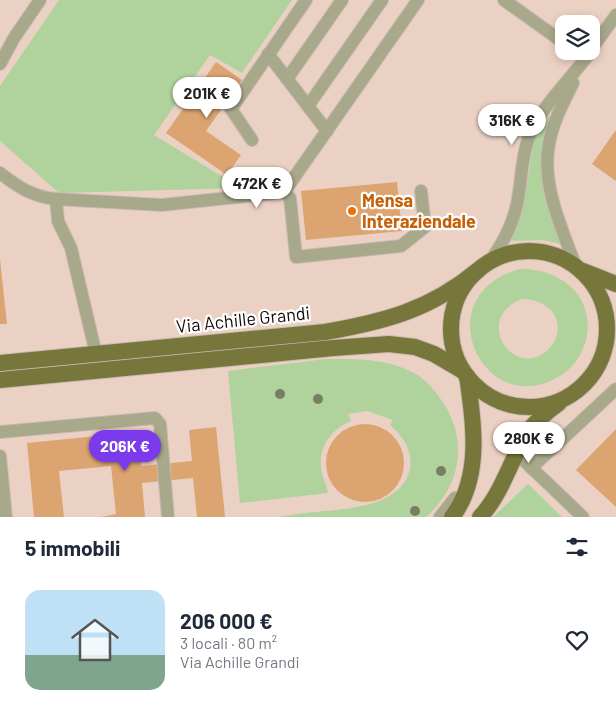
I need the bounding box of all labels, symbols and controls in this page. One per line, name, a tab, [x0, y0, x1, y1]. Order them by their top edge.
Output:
map controls	[555, 15, 600, 60]
button: layers	[555, 15, 600, 60]
pin: 201K €	[166, 76, 248, 119]
text: 201K €	[184, 83, 230, 102]
pin: 316K €	[471, 104, 553, 146]
text: 316K €	[489, 110, 535, 129]
pin: 472K €	[216, 166, 298, 209]
text: 472K €	[233, 173, 281, 192]
place label: Mensa Interaziendale	[362, 189, 476, 232]
marker: Mensa Interaziendale	[346, 205, 358, 217]
street label: Via Achille Grandi	[175, 301, 311, 337]
pin: 280K €	[488, 422, 570, 464]
text: 280K €	[504, 428, 554, 447]
pin: 206K €	[84, 430, 166, 472]
text: 206K €	[100, 436, 150, 455]
icon: filters	[563, 533, 591, 561]
text: 5 immobili	[25, 535, 120, 560]
text: 206 000 €	[180, 608, 273, 633]
icon: home	[65, 610, 125, 670]
icon: heart	[563, 626, 591, 654]
text: 3 locali · 80 m²	[180, 633, 277, 652]
text: Via Achille Grandi	[180, 652, 300, 671]

